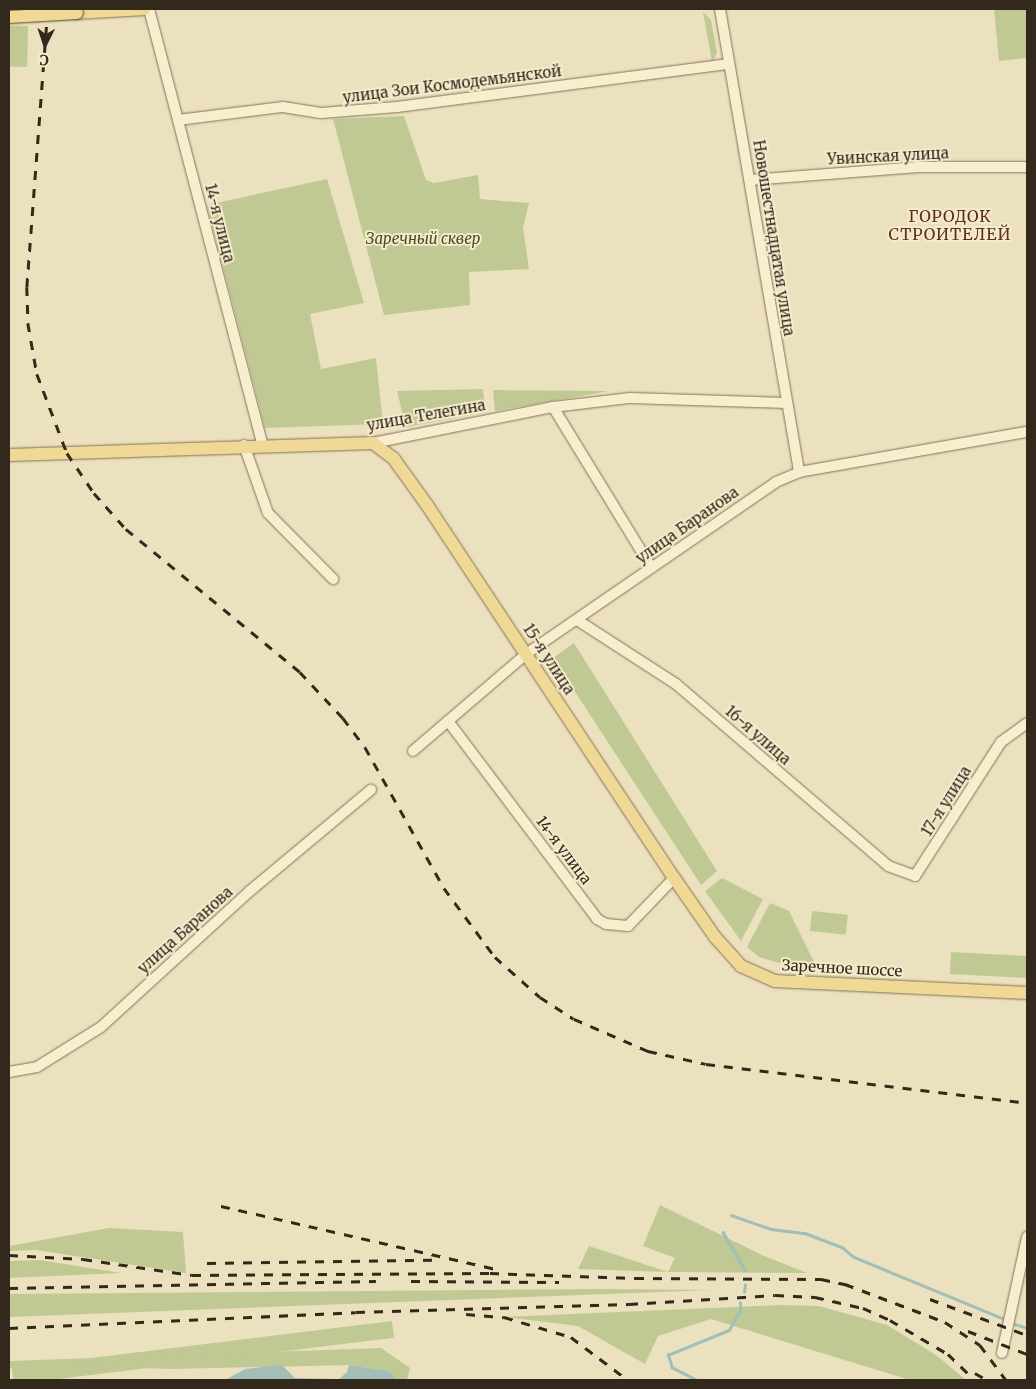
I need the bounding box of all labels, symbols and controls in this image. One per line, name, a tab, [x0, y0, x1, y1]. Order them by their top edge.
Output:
north arrow	[20, 20, 70, 70]
text: С	[39, 51, 49, 69]
street label: улица Зои Космодемьянской	[342, 62, 562, 106]
street label: Новошестнадцатая улица	[750, 139, 798, 337]
street label: Увинская улица	[827, 144, 949, 168]
street label: 14-я улица	[202, 182, 238, 264]
district label: ГОРОДОК СТРОИТЕЛЕЙ	[887, 206, 1013, 244]
park label: Заречный сквер	[366, 230, 480, 248]
street label: улица Телегина	[365, 396, 487, 434]
street label: улица Баранова	[632, 483, 742, 567]
street label: 15-я улица	[519, 620, 579, 698]
street label: 16-я улица	[721, 702, 795, 768]
street label: 17-я улица	[917, 763, 975, 839]
street label: 14-я улица	[533, 812, 595, 888]
street label: улица Баранова	[134, 883, 236, 977]
street label: Заречное шоссе	[781, 956, 903, 980]

